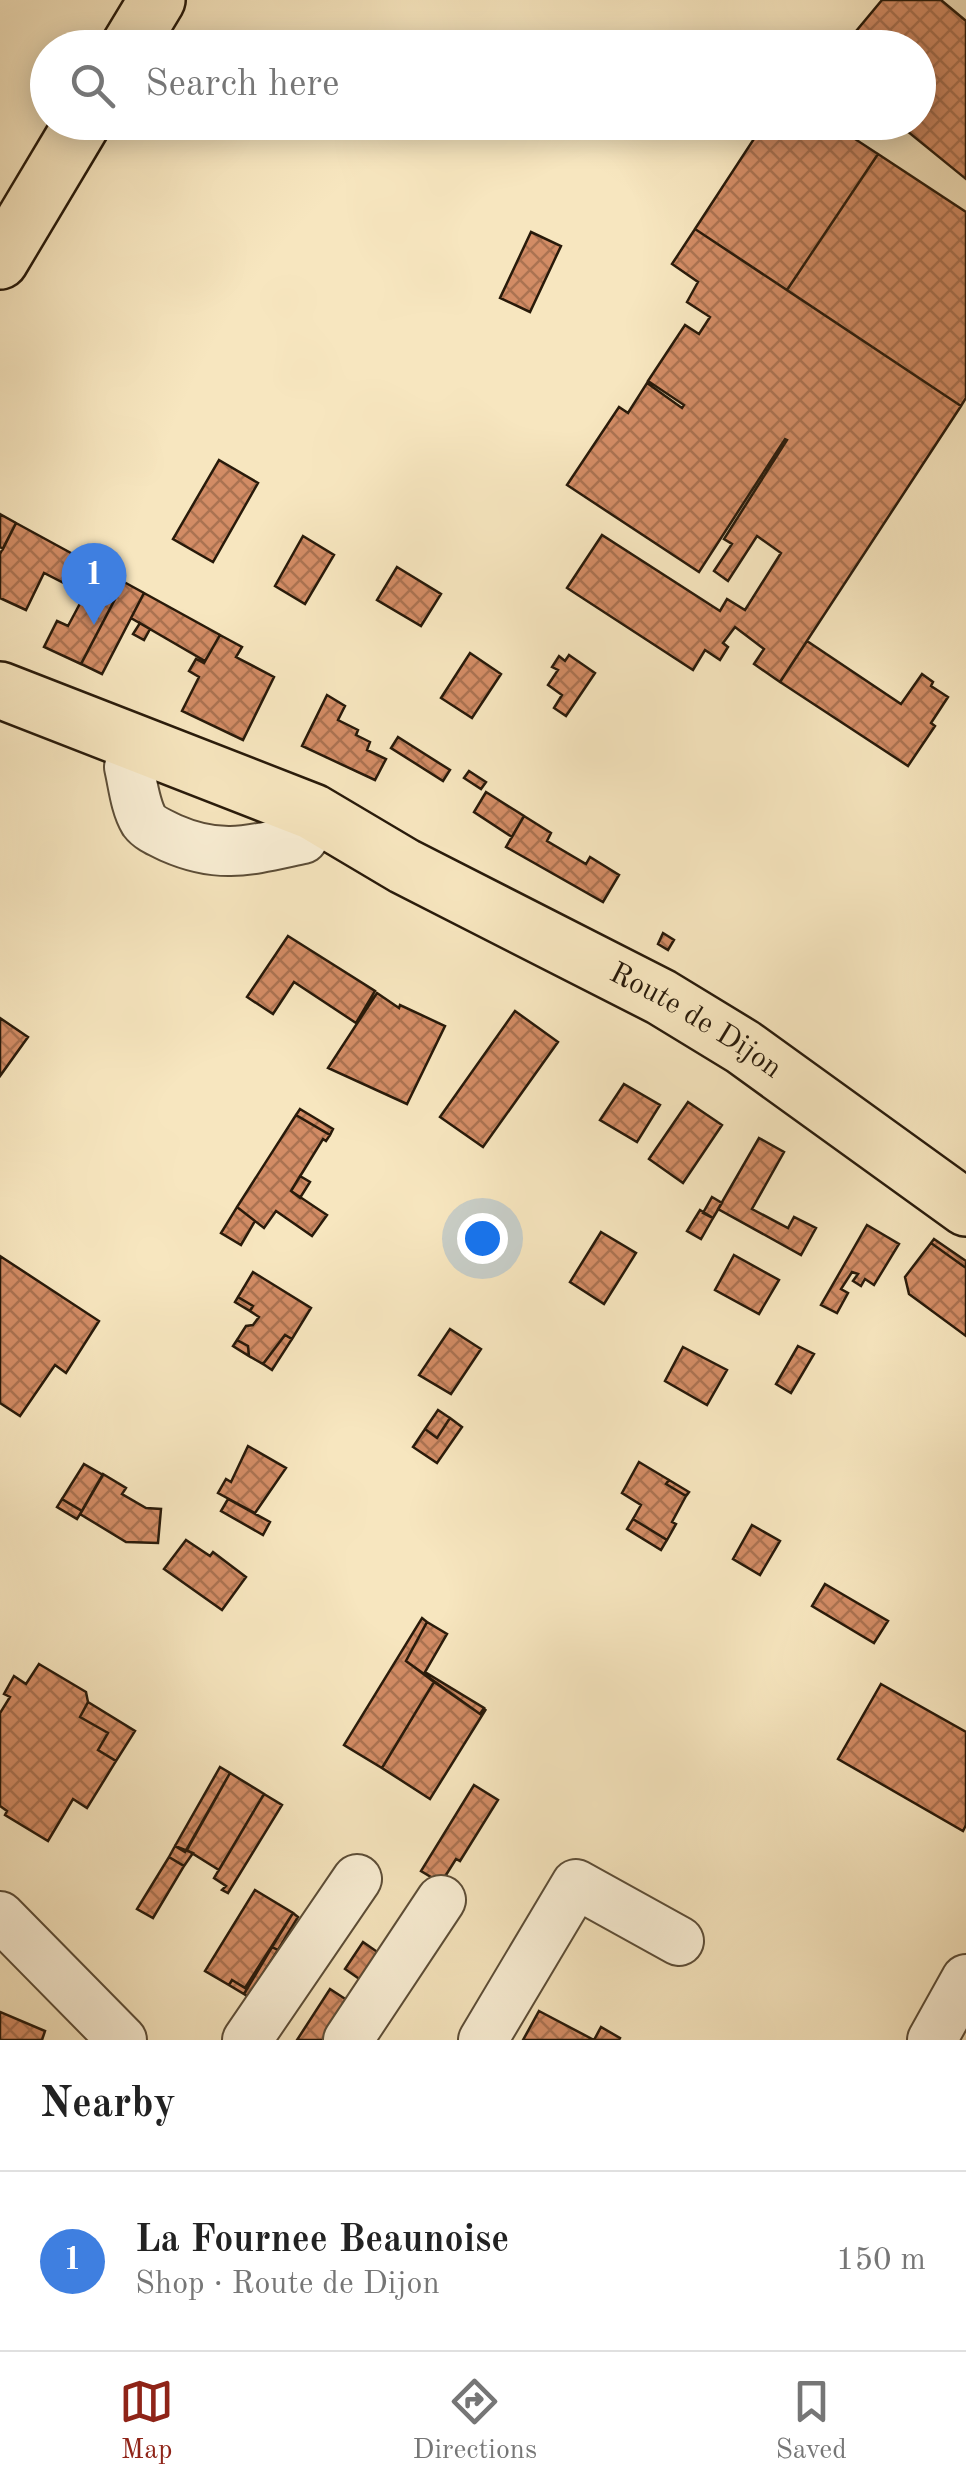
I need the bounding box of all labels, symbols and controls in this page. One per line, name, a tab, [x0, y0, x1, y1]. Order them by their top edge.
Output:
search box	[30, 30, 936, 140]
icon: search	[65, 58, 120, 113]
text: Search here	[145, 66, 340, 104]
pin: 1	[62, 542, 126, 625]
street label: Route de Dijon	[604, 958, 787, 1085]
your location	[457, 1213, 508, 1264]
text: Nearby	[40, 2084, 176, 2126]
text: La Fournee Beaunoise	[135, 2222, 509, 2260]
text: 1	[63, 2245, 82, 2277]
text: 150 m	[836, 2245, 926, 2277]
text: Shop · Route de Dijon	[135, 2269, 440, 2301]
tab: Map	[119, 2374, 174, 2469]
tab: Directions	[413, 2374, 537, 2469]
tab: Saved	[775, 2374, 847, 2469]

